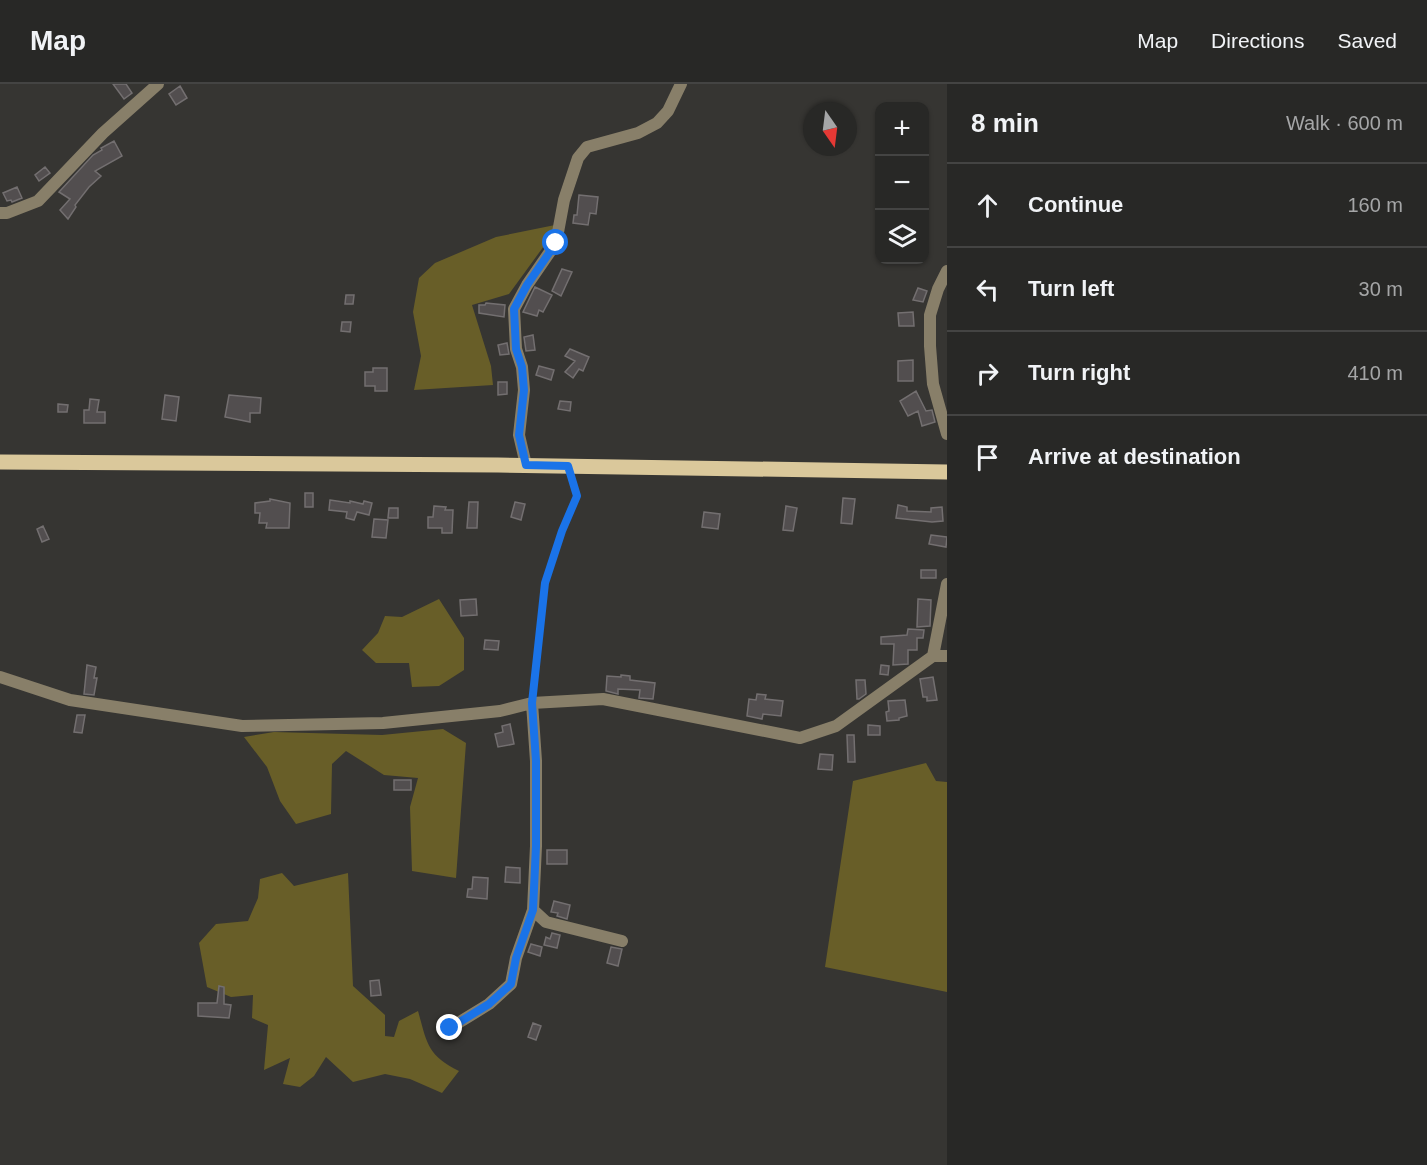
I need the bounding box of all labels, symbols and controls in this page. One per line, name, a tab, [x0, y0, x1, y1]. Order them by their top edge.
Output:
text: Map	[30, 25, 86, 56]
text: Map	[1137, 29, 1178, 52]
text: Directions	[1211, 29, 1304, 52]
text: Saved	[1337, 29, 1397, 52]
north arrow	[803, 102, 857, 156]
map controls	[875, 102, 929, 264]
button: +	[875, 102, 929, 156]
text: 8 min	[971, 108, 1039, 138]
text: Walk · 600 m	[1286, 112, 1403, 134]
button: −	[875, 156, 929, 210]
icon: ahead	[971, 189, 1004, 222]
text: Continue	[1028, 192, 1123, 217]
text: 160 m	[1347, 194, 1403, 216]
button: layers	[875, 210, 929, 264]
route start	[542, 229, 568, 255]
icon: left	[971, 273, 1004, 306]
text: Turn left	[1028, 276, 1114, 301]
text: 30 m	[1359, 278, 1403, 300]
icon: right	[971, 357, 1004, 390]
text: Turn right	[1028, 360, 1130, 385]
text: 410 m	[1347, 362, 1403, 384]
icon: arrive	[971, 441, 1004, 474]
text: Arrive at destination	[1028, 444, 1241, 469]
route end	[436, 1014, 462, 1040]

